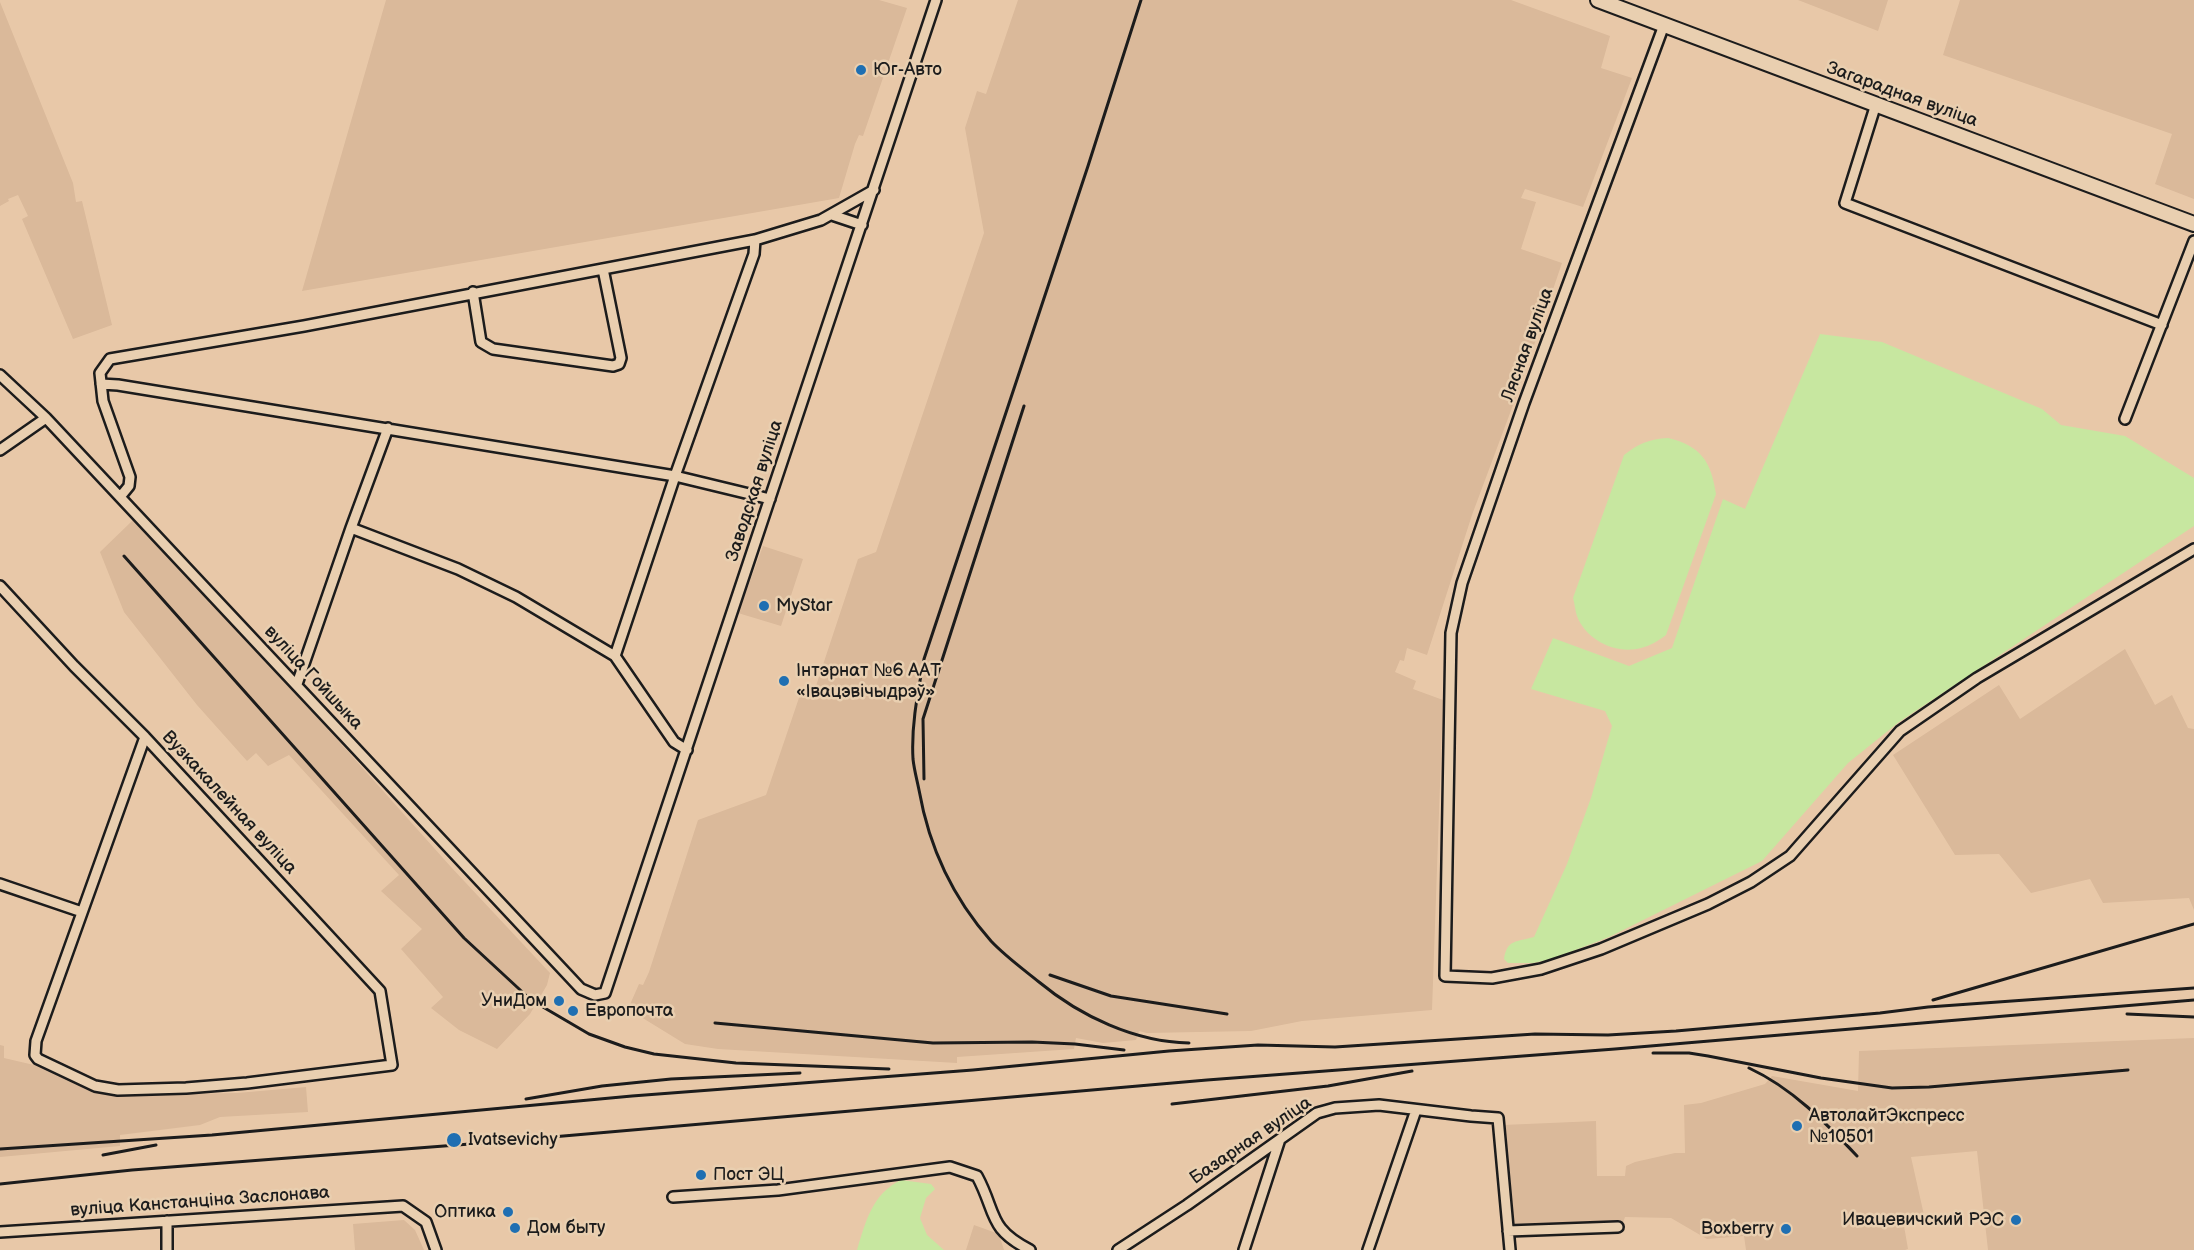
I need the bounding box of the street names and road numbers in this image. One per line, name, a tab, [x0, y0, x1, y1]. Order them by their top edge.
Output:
street label: Загарадная вуліца	[1823, 58, 1981, 132]
street label: Лясная вуліца	[1497, 285, 1559, 405]
street label: Заводская вуліца	[722, 417, 788, 565]
street label: вуліца Гойшыка	[259, 621, 367, 735]
street label: Вузкакалейная вуліца	[157, 727, 301, 879]
street label: Базарная вуліца	[1186, 1092, 1316, 1190]
street label: вуліца Канстанціна Заслонава	[70, 1182, 330, 1222]

